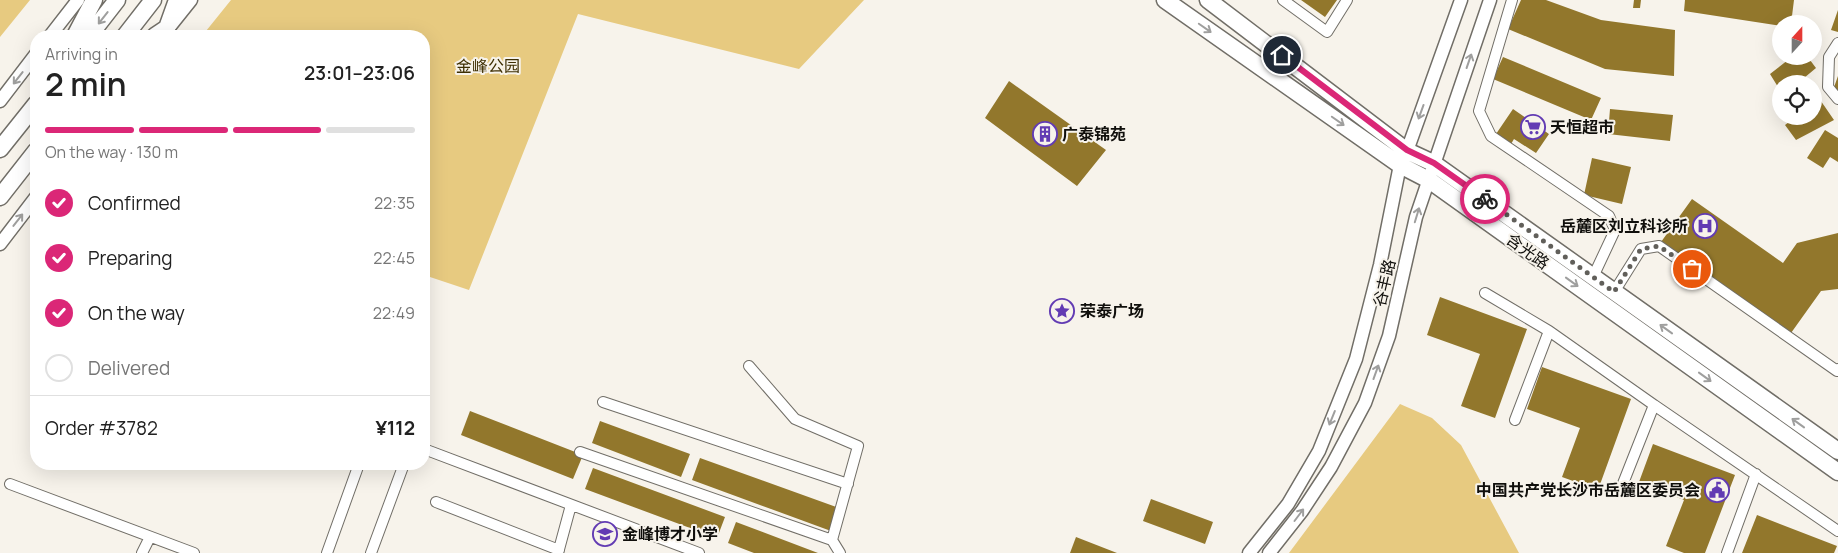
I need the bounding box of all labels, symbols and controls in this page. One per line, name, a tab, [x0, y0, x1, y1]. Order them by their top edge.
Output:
one-way arrow	[98, 11, 109, 24]
north arrow	[1772, 15, 1822, 65]
map controls	[1772, 15, 1822, 125]
one-way arrow	[1197, 23, 1211, 33]
pin	[1261, 34, 1303, 76]
icon: home	[1268, 41, 1296, 69]
text: Arriving in	[45, 43, 118, 65]
one-way arrow	[1464, 53, 1474, 69]
park label: 金峰公园	[456, 55, 520, 77]
text: 23:01–23:06	[304, 60, 415, 86]
text: 2 min	[45, 62, 127, 106]
one-way arrow	[13, 71, 23, 85]
button: locate	[1772, 75, 1822, 125]
one-way arrow	[1416, 103, 1425, 119]
supermarket icon: 天恒超市	[1520, 114, 1546, 140]
one-way arrow	[1330, 116, 1344, 127]
place label: 天恒超市	[1550, 116, 1614, 138]
building icon: 广泰锦苑	[1032, 121, 1058, 147]
place label: 广泰锦苑	[1062, 123, 1126, 145]
text: On the way · 130 m	[45, 141, 178, 163]
courier	[1460, 174, 1510, 224]
icon: bike	[1471, 185, 1499, 213]
icon: check	[45, 189, 73, 217]
text: Confirmed	[88, 190, 181, 216]
text: 22:35	[374, 192, 415, 214]
one-way arrow	[1412, 207, 1422, 223]
one-way arrow	[13, 213, 23, 227]
hospital icon: 岳麓区刘立科诊所	[1692, 213, 1718, 239]
place label: 岳麓区刘立科诊所	[1560, 215, 1688, 237]
street label: 含光路	[1502, 228, 1554, 274]
icon: check	[45, 244, 73, 272]
text: Preparing	[88, 245, 173, 271]
text: 22:45	[373, 247, 415, 269]
pin	[1671, 248, 1713, 290]
icon: bag	[1678, 255, 1706, 283]
street label: 谷丰路	[1368, 257, 1400, 309]
one-way arrow	[1565, 277, 1578, 288]
place icon: 荣泰广场	[1049, 298, 1075, 324]
icon: check	[45, 299, 73, 327]
text: On the way	[88, 300, 185, 326]
place label: 荣泰广场	[1080, 300, 1144, 322]
text: 22:49	[373, 302, 415, 324]
one-way arrow	[1659, 324, 1673, 334]
text: Delivered	[88, 355, 170, 381]
one-way arrow	[1372, 365, 1381, 380]
one-way arrow	[1697, 372, 1711, 382]
one-way arrow	[1327, 410, 1336, 425]
text: Order #3782	[45, 415, 158, 441]
text: ¥112	[375, 415, 415, 441]
one-way arrow	[1791, 418, 1805, 428]
public building icon: 中国共产党长沙市岳麓区委员会	[1704, 477, 1730, 503]
place label: 中国共产党长沙市岳麓区委员会	[1476, 479, 1700, 501]
one-way arrow	[1294, 509, 1305, 522]
school or university icon: 金峰博才小学	[592, 521, 618, 547]
place label: 金峰博才小学	[622, 523, 718, 545]

